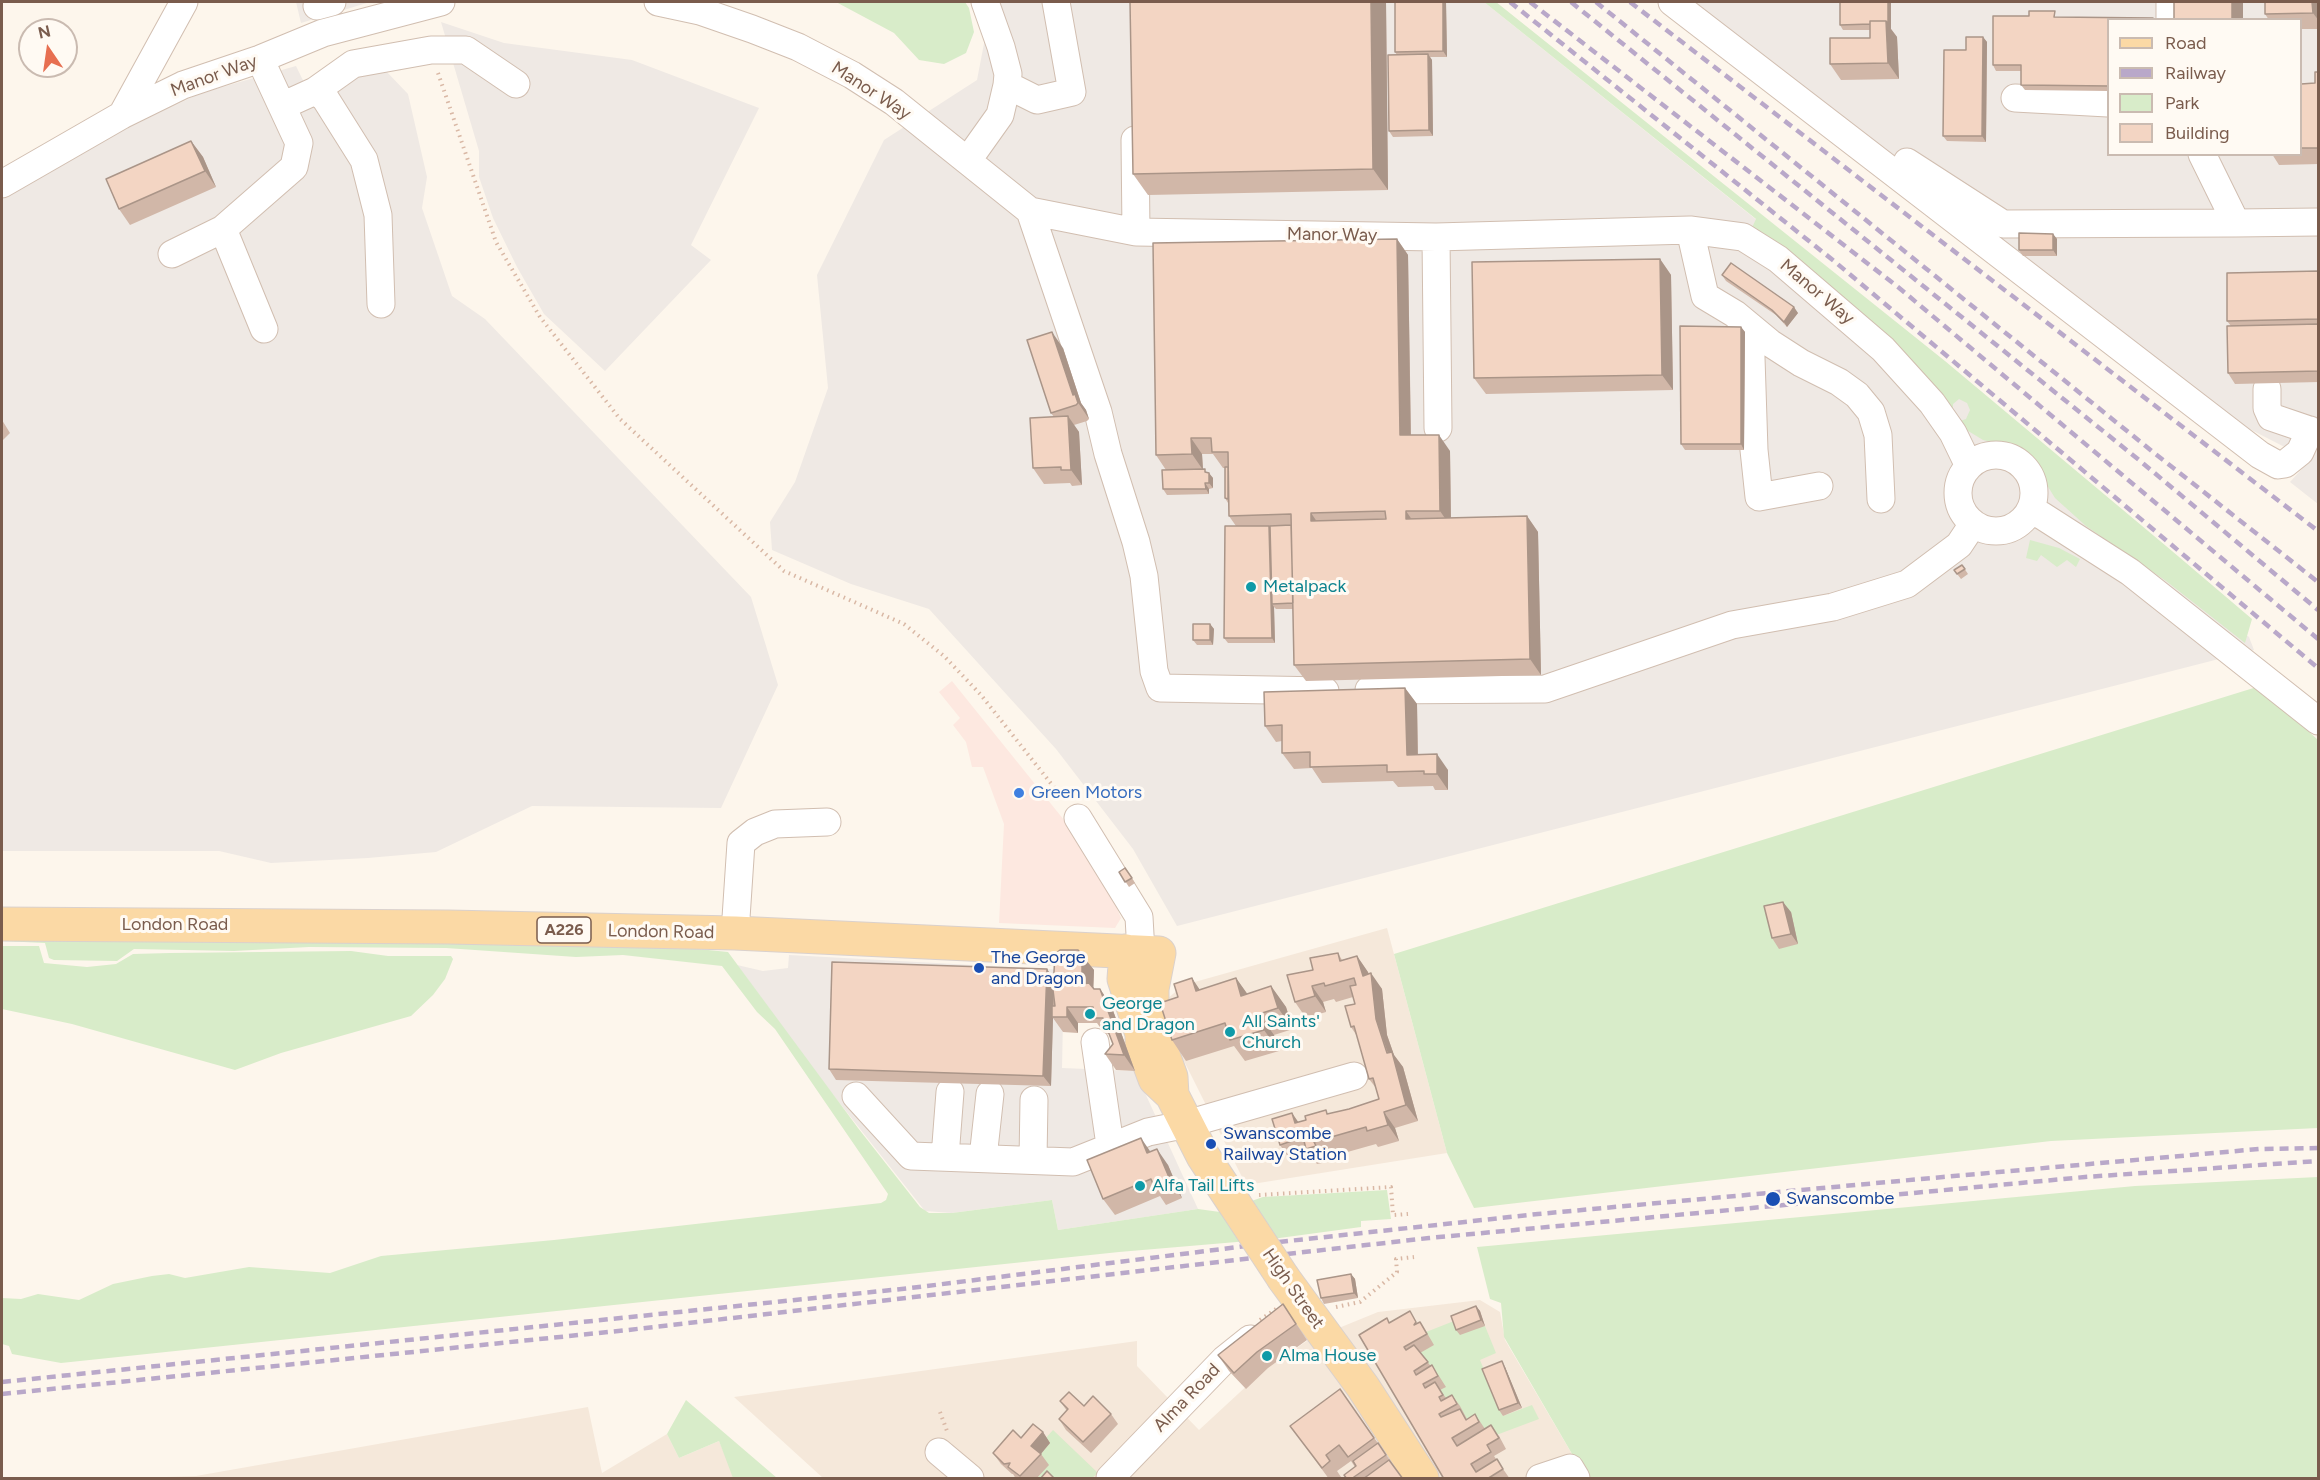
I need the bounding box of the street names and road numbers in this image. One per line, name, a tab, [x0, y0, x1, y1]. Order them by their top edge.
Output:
street label: Manor Way	[168, 50, 260, 102]
street label: Manor Way	[827, 57, 915, 125]
street label: Manor Way	[1287, 223, 1377, 247]
street label: Manor Way	[1775, 255, 1859, 329]
street label: London Road	[122, 914, 228, 936]
road number: A226	[537, 917, 591, 943]
street label: London Road	[607, 920, 715, 944]
street label: High Street	[1257, 1245, 1329, 1333]
street label: Alma Road	[1149, 1359, 1225, 1437]

